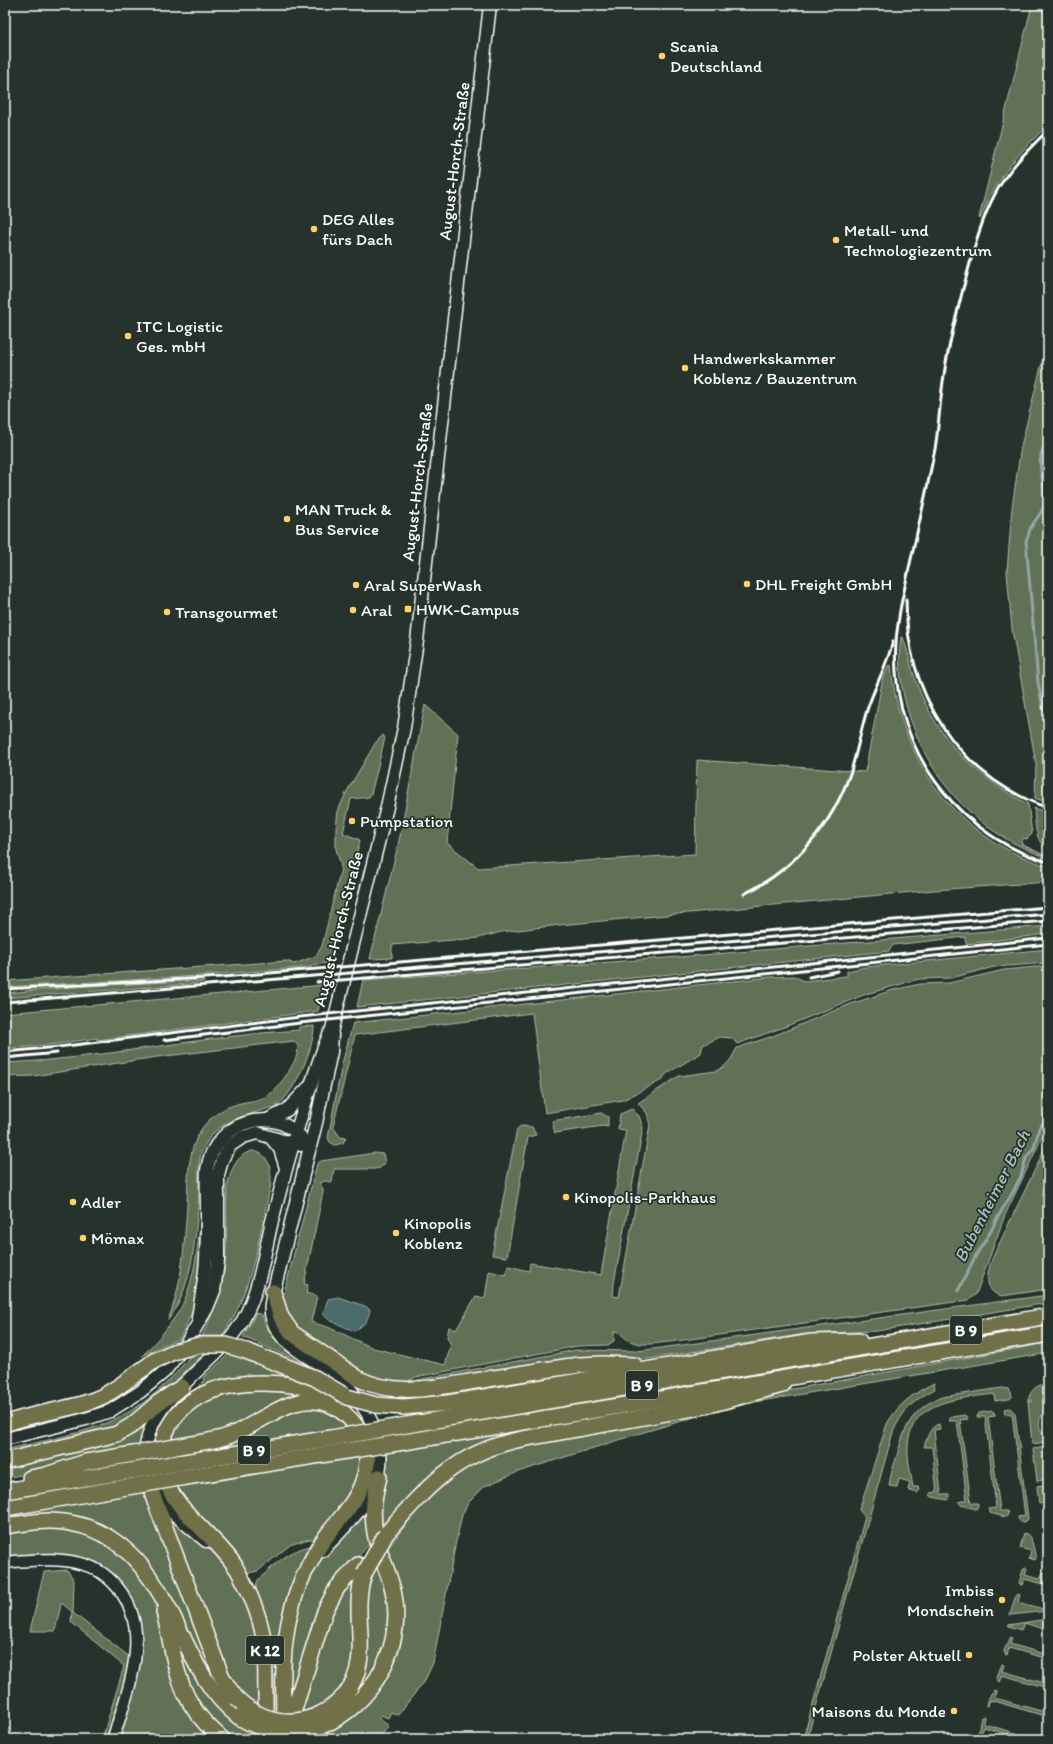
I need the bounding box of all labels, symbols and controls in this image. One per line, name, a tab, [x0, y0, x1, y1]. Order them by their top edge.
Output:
place label: Scania Deutschland	[670, 36, 763, 76]
marker: Scania Deutschland	[657, 51, 667, 61]
street label: August-Horch-Straße	[434, 81, 474, 241]
place label: DEG Alles fürs Dach	[322, 209, 394, 249]
place label: Metall- und Technologiezentrum	[844, 220, 992, 260]
marker: DEG Alles fürs Dach	[309, 224, 319, 234]
marker: Metall- und Technologiezentrum	[831, 235, 841, 245]
place label: ITC Logistic Ges. mbH	[136, 316, 223, 356]
marker: ITC Logistic Ges. mbH	[123, 331, 133, 341]
place label: Handwerkskammer Koblenz / Bauzentrum	[693, 348, 857, 388]
marker: Handwerkskammer Koblenz / Bauzentrum	[680, 363, 690, 373]
street label: August-Horch-Straße	[397, 402, 437, 562]
place label: MAN Truck & Bus Service	[295, 499, 392, 539]
marker: MAN Truck & Bus Service	[282, 514, 292, 524]
place label: DHL Freight GmbH	[755, 574, 892, 594]
place label: Aral SuperWash	[364, 575, 482, 595]
marker: DHL Freight GmbH	[742, 579, 752, 589]
marker: Aral SuperWash	[351, 580, 361, 590]
place label: HWK-Campus	[416, 599, 519, 619]
place label: Aral	[361, 600, 392, 620]
place label: Transgourmet	[175, 602, 278, 622]
marker: HWK-Campus	[403, 604, 413, 614]
marker: Aral	[348, 605, 358, 615]
marker: Transgourmet	[162, 607, 172, 617]
place label: Pumpstation	[360, 811, 454, 831]
marker: Pumpstation	[347, 816, 357, 826]
street label: August-Horch-Straße	[309, 849, 367, 1009]
water label: Bubenheimer Bach	[949, 1126, 1035, 1266]
place label: Kinopolis-Parkhaus	[574, 1187, 716, 1207]
place label: Adler	[81, 1192, 121, 1212]
marker: Kinopolis-Parkhaus	[561, 1192, 571, 1202]
marker: Adler	[68, 1197, 78, 1207]
place label: Kinopolis Koblenz	[404, 1213, 471, 1253]
place label: Mömax	[91, 1228, 144, 1248]
marker: Kinopolis Koblenz	[391, 1228, 401, 1238]
marker: Mömax	[78, 1233, 88, 1243]
road number: B 9	[950, 1316, 982, 1344]
road number: B 9	[626, 1371, 658, 1399]
road number: B 9	[238, 1436, 270, 1464]
place label: Imbiss Mondschein	[907, 1580, 994, 1620]
marker: Imbiss Mondschein	[997, 1595, 1007, 1605]
road number: K 12	[246, 1636, 284, 1664]
place label: Polster Aktuell	[853, 1645, 961, 1665]
marker: Polster Aktuell	[964, 1650, 974, 1660]
place label: Maisons du Monde	[812, 1701, 946, 1721]
marker: Maisons du Monde	[949, 1706, 959, 1716]

